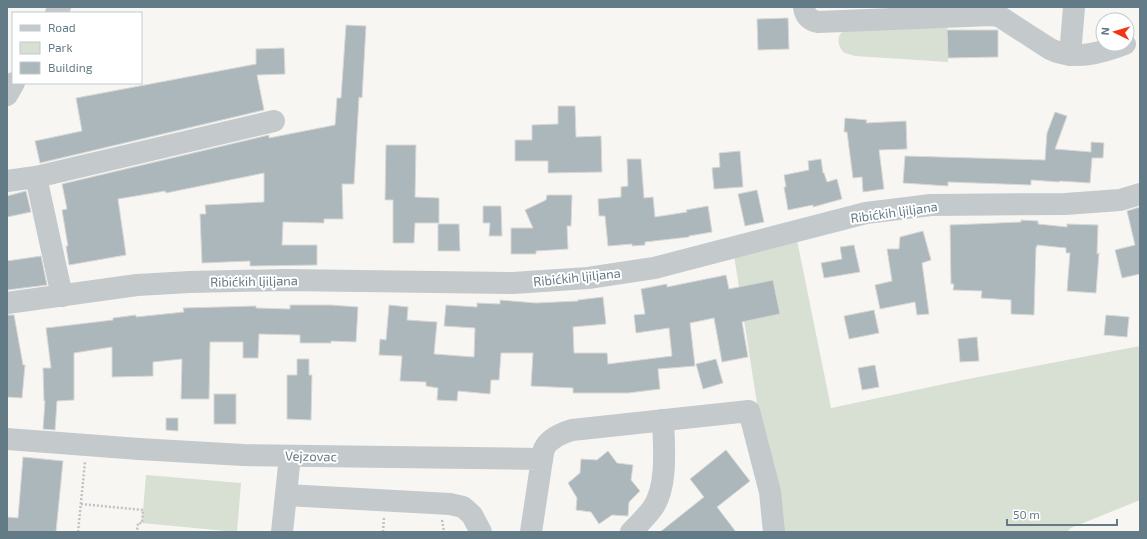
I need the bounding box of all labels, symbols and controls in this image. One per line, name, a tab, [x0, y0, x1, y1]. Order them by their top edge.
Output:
legend	[12, 12, 142, 84]
north arrow	[1095, 12, 1135, 52]
text: Road	[48, 20, 76, 34]
text: N	[1098, 27, 1111, 36]
text: Park	[48, 40, 73, 54]
text: Building	[48, 60, 93, 74]
street label: Ribićkih ljiljana	[849, 198, 939, 226]
street label: Ribićkih ljiljana	[532, 264, 622, 290]
street label: Ribićkih ljiljana	[210, 272, 298, 290]
street label: Vejzovac	[285, 448, 337, 464]
scale bar	[1007, 501, 1117, 527]
text: 50 m	[1013, 507, 1040, 521]

